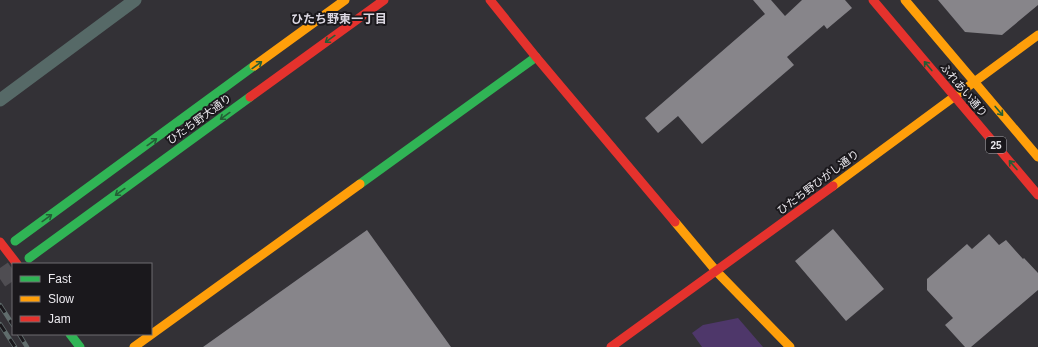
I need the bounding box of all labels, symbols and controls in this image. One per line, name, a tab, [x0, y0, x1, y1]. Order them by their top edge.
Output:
district label: ひたち野東一丁目	[291, 12, 387, 26]
one-way arrow	[325, 35, 336, 43]
one-way arrow	[251, 61, 262, 69]
one-way arrow	[924, 61, 933, 71]
street label: ふれあい通り	[938, 61, 990, 119]
street label: ひたち野大通り	[164, 92, 234, 146]
one-way arrow	[995, 106, 1004, 116]
one-way arrow	[219, 112, 230, 120]
one-way arrow	[146, 137, 157, 146]
road number: 25	[986, 137, 1006, 153]
street label: ひたち野ひがし通り	[775, 147, 861, 217]
one-way arrow	[1008, 160, 1017, 170]
one-way arrow	[114, 188, 125, 196]
one-way arrow	[41, 214, 52, 222]
legend	[12, 263, 152, 335]
text: Fast	[48, 272, 72, 286]
text: Slow	[48, 292, 74, 306]
text: Jam	[48, 312, 71, 326]

